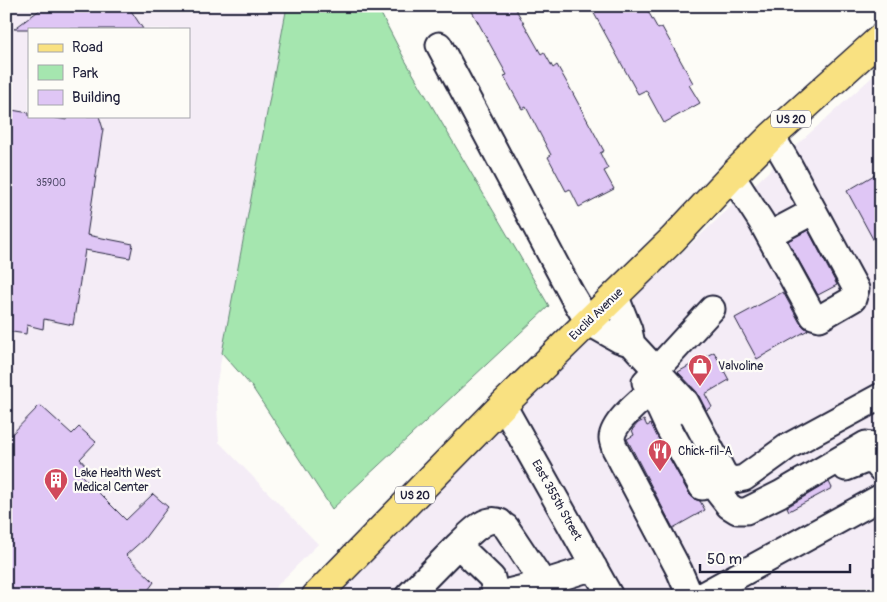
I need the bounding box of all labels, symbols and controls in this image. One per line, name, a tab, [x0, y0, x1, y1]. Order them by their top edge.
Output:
legend	[28, 28, 190, 118]
text: Road	[72, 38, 103, 57]
text: Park	[72, 64, 99, 83]
text: Building	[72, 88, 120, 107]
road number: US 20	[771, 110, 811, 128]
house number: 35900	[36, 177, 66, 189]
street label: Euclid Avenue	[566, 285, 626, 344]
shop icon: Valvoline	[687, 353, 713, 387]
place label: Valvoline	[718, 359, 763, 374]
restaurant icon: Chick-fil-A	[647, 438, 673, 472]
place label: Chick-fil-A	[678, 444, 732, 459]
street label: East 355th Street	[528, 457, 585, 543]
place label: Lake Health West Medical Center	[74, 466, 161, 495]
building icon: Lake Health West Medical Center	[43, 467, 69, 501]
road number: US 20	[395, 486, 435, 504]
scale bar	[700, 542, 850, 574]
text: 50 m	[707, 550, 742, 569]

